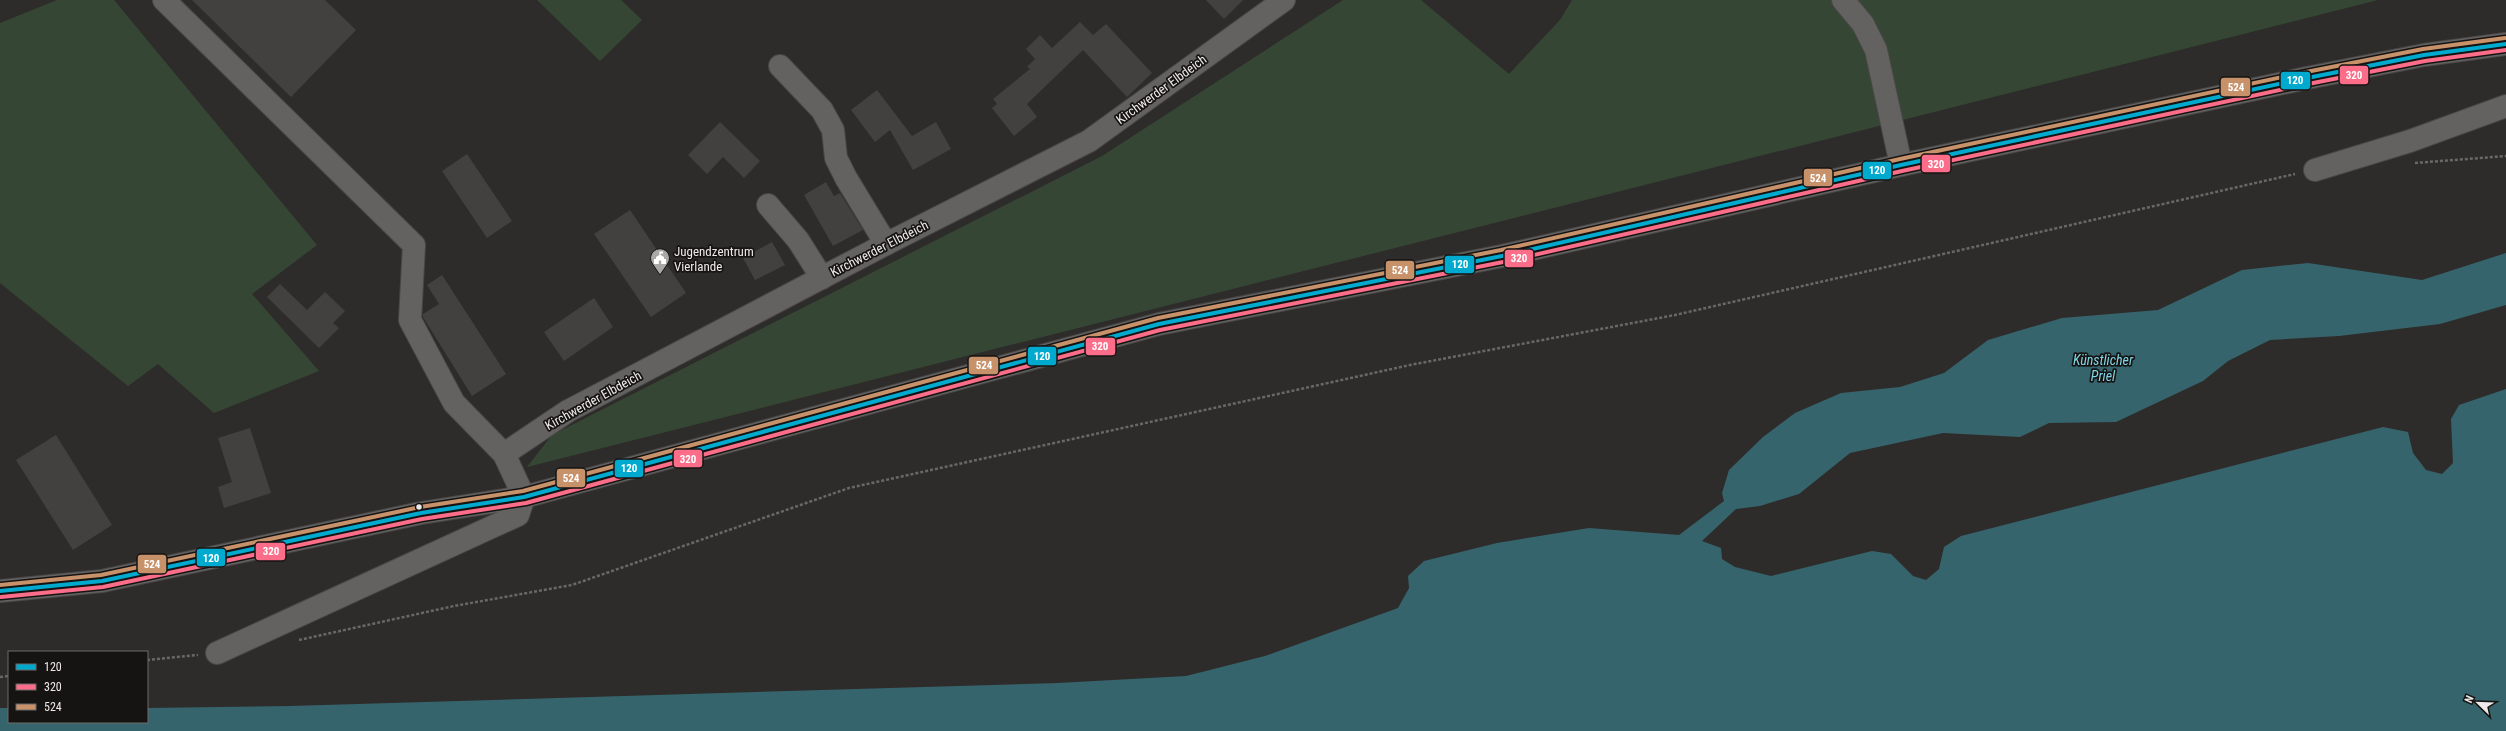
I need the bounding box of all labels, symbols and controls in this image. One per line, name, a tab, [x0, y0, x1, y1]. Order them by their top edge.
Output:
street label: Kirchwerder Elbdeich	[1113, 52, 1209, 127]
line badge: 320	[2339, 65, 2369, 85]
text: 320	[2346, 69, 2363, 82]
line badge: 120	[2280, 71, 2311, 90]
text: 120	[2287, 74, 2304, 87]
line badge: 524	[2220, 77, 2251, 97]
text: 524	[2228, 81, 2245, 94]
line badge: 320	[1921, 154, 1951, 173]
text: 320	[1928, 158, 1945, 171]
line badge: 120	[1862, 161, 1892, 180]
text: 120	[1869, 164, 1886, 177]
line badge: 524	[1803, 168, 1833, 187]
text: 524	[1810, 172, 1827, 185]
street label: Kirchwerder Elbdeich	[828, 217, 931, 280]
place label: Jugendzentrum Vierlande	[674, 244, 754, 274]
public building icon: Jugendzentrum Vierlande	[649, 247, 671, 275]
line badge: 320	[1504, 249, 1534, 268]
text: 320	[1511, 252, 1528, 265]
line badge: 120	[1444, 255, 1475, 274]
text: 120	[1452, 258, 1469, 271]
line badge: 524	[1385, 260, 1415, 280]
text: 524	[1392, 264, 1409, 277]
line badge: 320	[1085, 337, 1116, 356]
text: 320	[1092, 340, 1109, 353]
line badge: 120	[1027, 346, 1057, 366]
text: 120	[1034, 350, 1051, 363]
water label: Künstlicher Priel	[2073, 352, 2134, 384]
line badge: 524	[968, 356, 999, 375]
text: 524	[976, 359, 993, 372]
street label: Kirchwerder Elbdeich	[542, 368, 644, 433]
line badge: 320	[673, 449, 703, 468]
text: 320	[680, 453, 697, 466]
line badge: 120	[614, 459, 644, 478]
text: 120	[621, 462, 638, 475]
line badge: 524	[556, 468, 586, 488]
text: 524	[563, 472, 580, 485]
unlabelled marker	[414, 502, 424, 512]
line badge: 320	[255, 542, 286, 561]
text: 320	[263, 545, 280, 558]
line badge: 120	[196, 548, 226, 567]
text: 120	[203, 552, 220, 565]
line badge: 524	[137, 554, 167, 574]
text: 524	[144, 558, 161, 571]
legend	[8, 651, 148, 723]
text: 120	[44, 660, 62, 674]
text: 320	[44, 680, 62, 694]
north arrow	[2458, 683, 2498, 723]
text: N	[2462, 693, 2477, 705]
text: 524	[44, 700, 62, 714]

